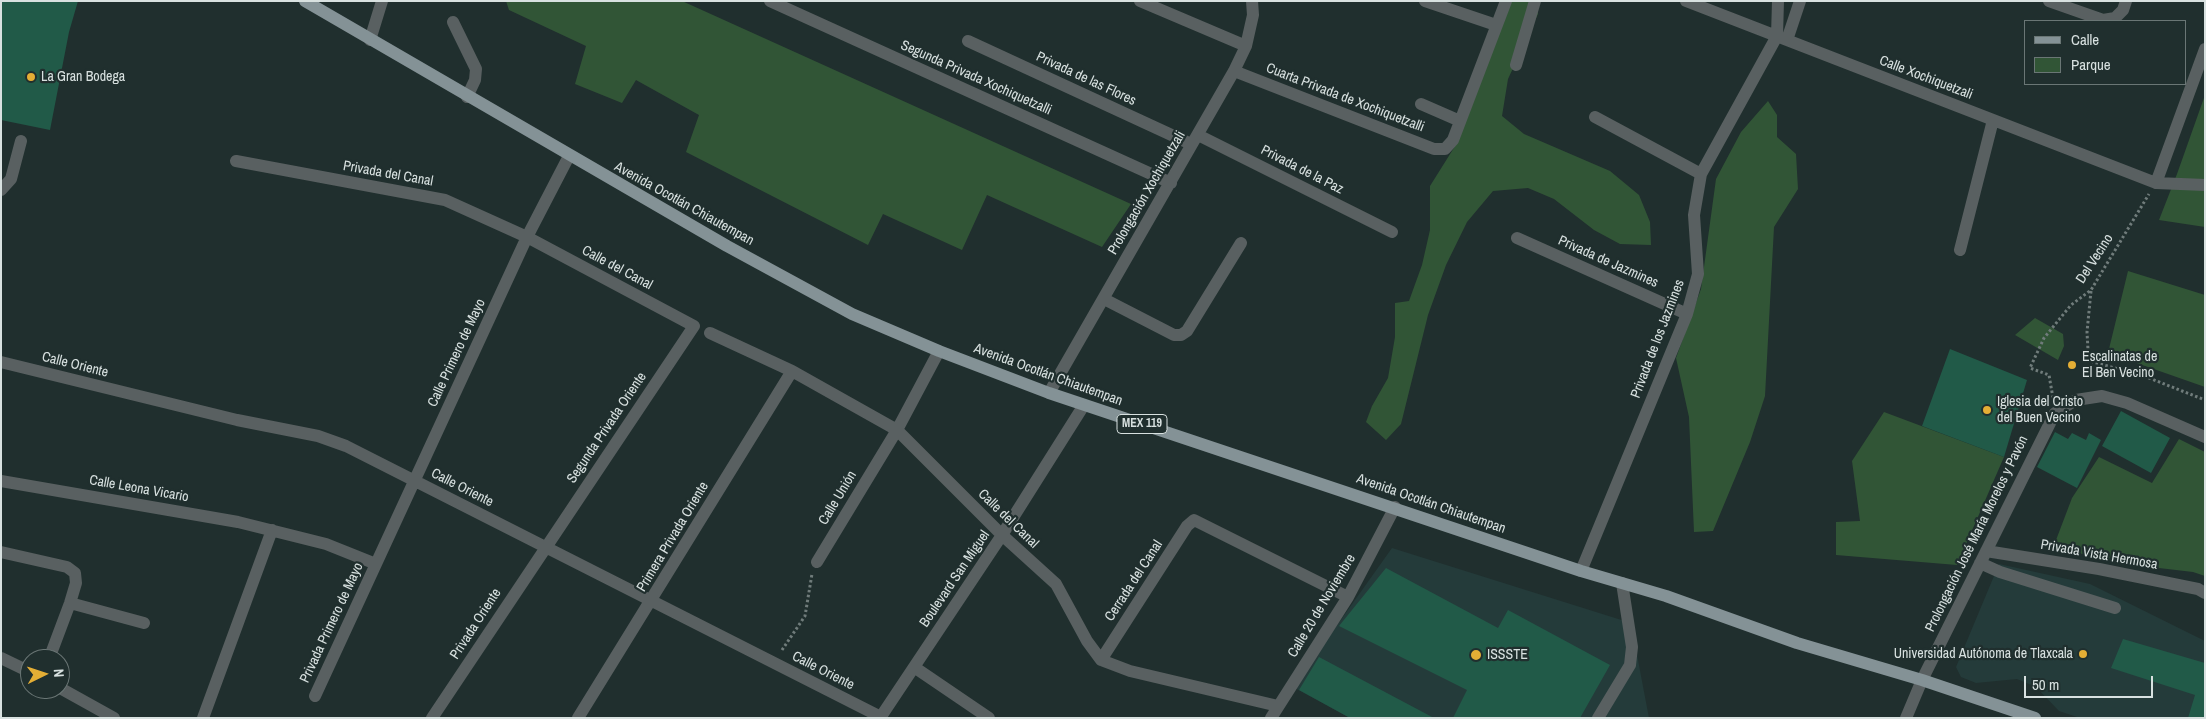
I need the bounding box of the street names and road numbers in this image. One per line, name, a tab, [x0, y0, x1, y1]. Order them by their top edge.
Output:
street label: Segunda Privada Xochiquetzalli	[898, 37, 1054, 119]
street label: Privada de las Flores	[1033, 48, 1139, 110]
street label: Calle Xochiquetzali	[1877, 52, 1975, 104]
street label: Cuarta Privada de Xochiquetzalli	[1263, 60, 1427, 136]
street label: Prolongación Xochiquetzali	[1105, 128, 1189, 258]
street label: Privada de la Paz	[1258, 142, 1346, 198]
street label: Privada del Canal	[342, 158, 434, 190]
street label: Avenida Ocotlán Chiautempan	[611, 159, 757, 249]
street label: Del Vecino	[2073, 231, 2117, 287]
street label: Privada de Jazmines	[1555, 232, 1661, 292]
street label: Calle del Canal	[579, 242, 655, 294]
street label: Privada de los Jazmines	[1628, 277, 1688, 401]
street label: Calle Primero de Mayo	[425, 296, 489, 410]
street label: Avenida Ocotlán Chiautempan	[971, 340, 1125, 410]
street label: Calle Oriente	[40, 349, 110, 381]
street label: Segunda Privada Oriente	[564, 369, 650, 487]
road number: MEX 119	[1117, 414, 1167, 434]
street label: Prolongación José María Morelos y Pavón	[1922, 433, 2032, 635]
street label: Calle Oriente	[428, 465, 496, 511]
street label: Calle Unión	[815, 468, 861, 528]
street label: Avenida Ocotlán Chiautempan	[1354, 471, 1508, 537]
street label: Calle Leona Vicario	[88, 472, 190, 506]
street label: Primera Privada Oriente	[634, 479, 712, 595]
street label: Calle del Canal	[974, 486, 1042, 552]
street label: Boulevard San Miguel	[916, 527, 994, 631]
street label: Privada Vista Hermosa	[2039, 536, 2159, 574]
street label: Cerrada del Canal	[1102, 537, 1166, 625]
street label: Calle 20 de Noviembre	[1285, 551, 1359, 661]
street label: Privada Primero de Mayo	[297, 560, 367, 686]
street label: Privada Oriente	[447, 585, 505, 663]
street label: Calle Oriente	[789, 648, 857, 694]

